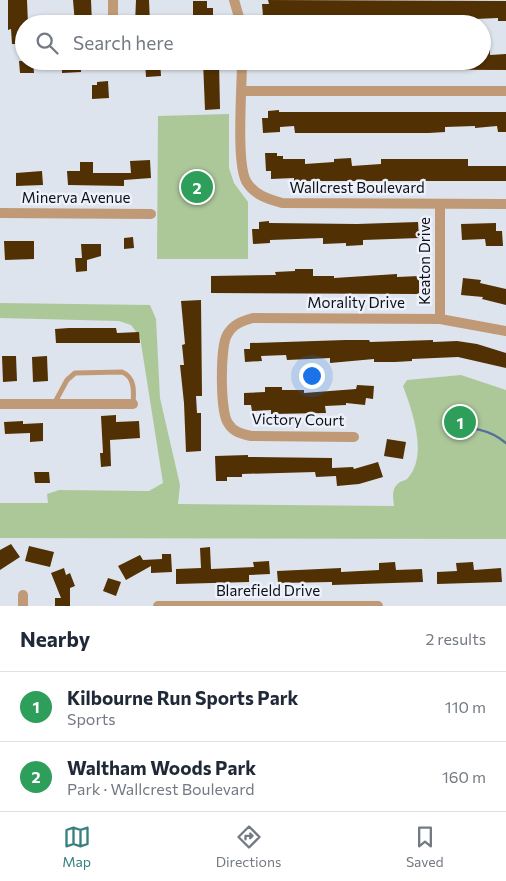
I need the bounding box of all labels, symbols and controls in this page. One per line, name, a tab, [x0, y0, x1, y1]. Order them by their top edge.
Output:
search box	[15, 15, 491, 70]
icon: search	[33, 29, 61, 57]
text: Search here	[73, 31, 173, 54]
pin: 2	[181, 168, 213, 206]
street label: Wallcrest Boulevard	[289, 178, 425, 196]
street label: Minerva Avenue	[22, 188, 131, 206]
street label: Keaton Drive	[415, 217, 433, 305]
street label: Morality Drive	[307, 293, 405, 311]
your location	[299, 363, 325, 389]
pin: 1	[444, 403, 476, 441]
street label: Victory Court	[251, 409, 345, 429]
street label: Blarefield Drive	[216, 581, 320, 599]
text: Nearby	[20, 626, 90, 651]
text: 2 results	[425, 629, 486, 648]
text: Kilbourne Run Sports Park	[67, 686, 298, 709]
text: 1	[32, 697, 40, 716]
text: 110 m	[445, 697, 486, 716]
text: Sports	[67, 709, 116, 728]
text: Waltham Woods Park	[67, 756, 256, 779]
text: 2	[31, 767, 41, 786]
text: 160 m	[442, 767, 486, 786]
text: Park · Wallcrest Boulevard	[67, 779, 255, 798]
tab: Map	[62, 823, 91, 870]
tab: Directions	[216, 823, 281, 870]
tab: Saved	[406, 823, 444, 870]

